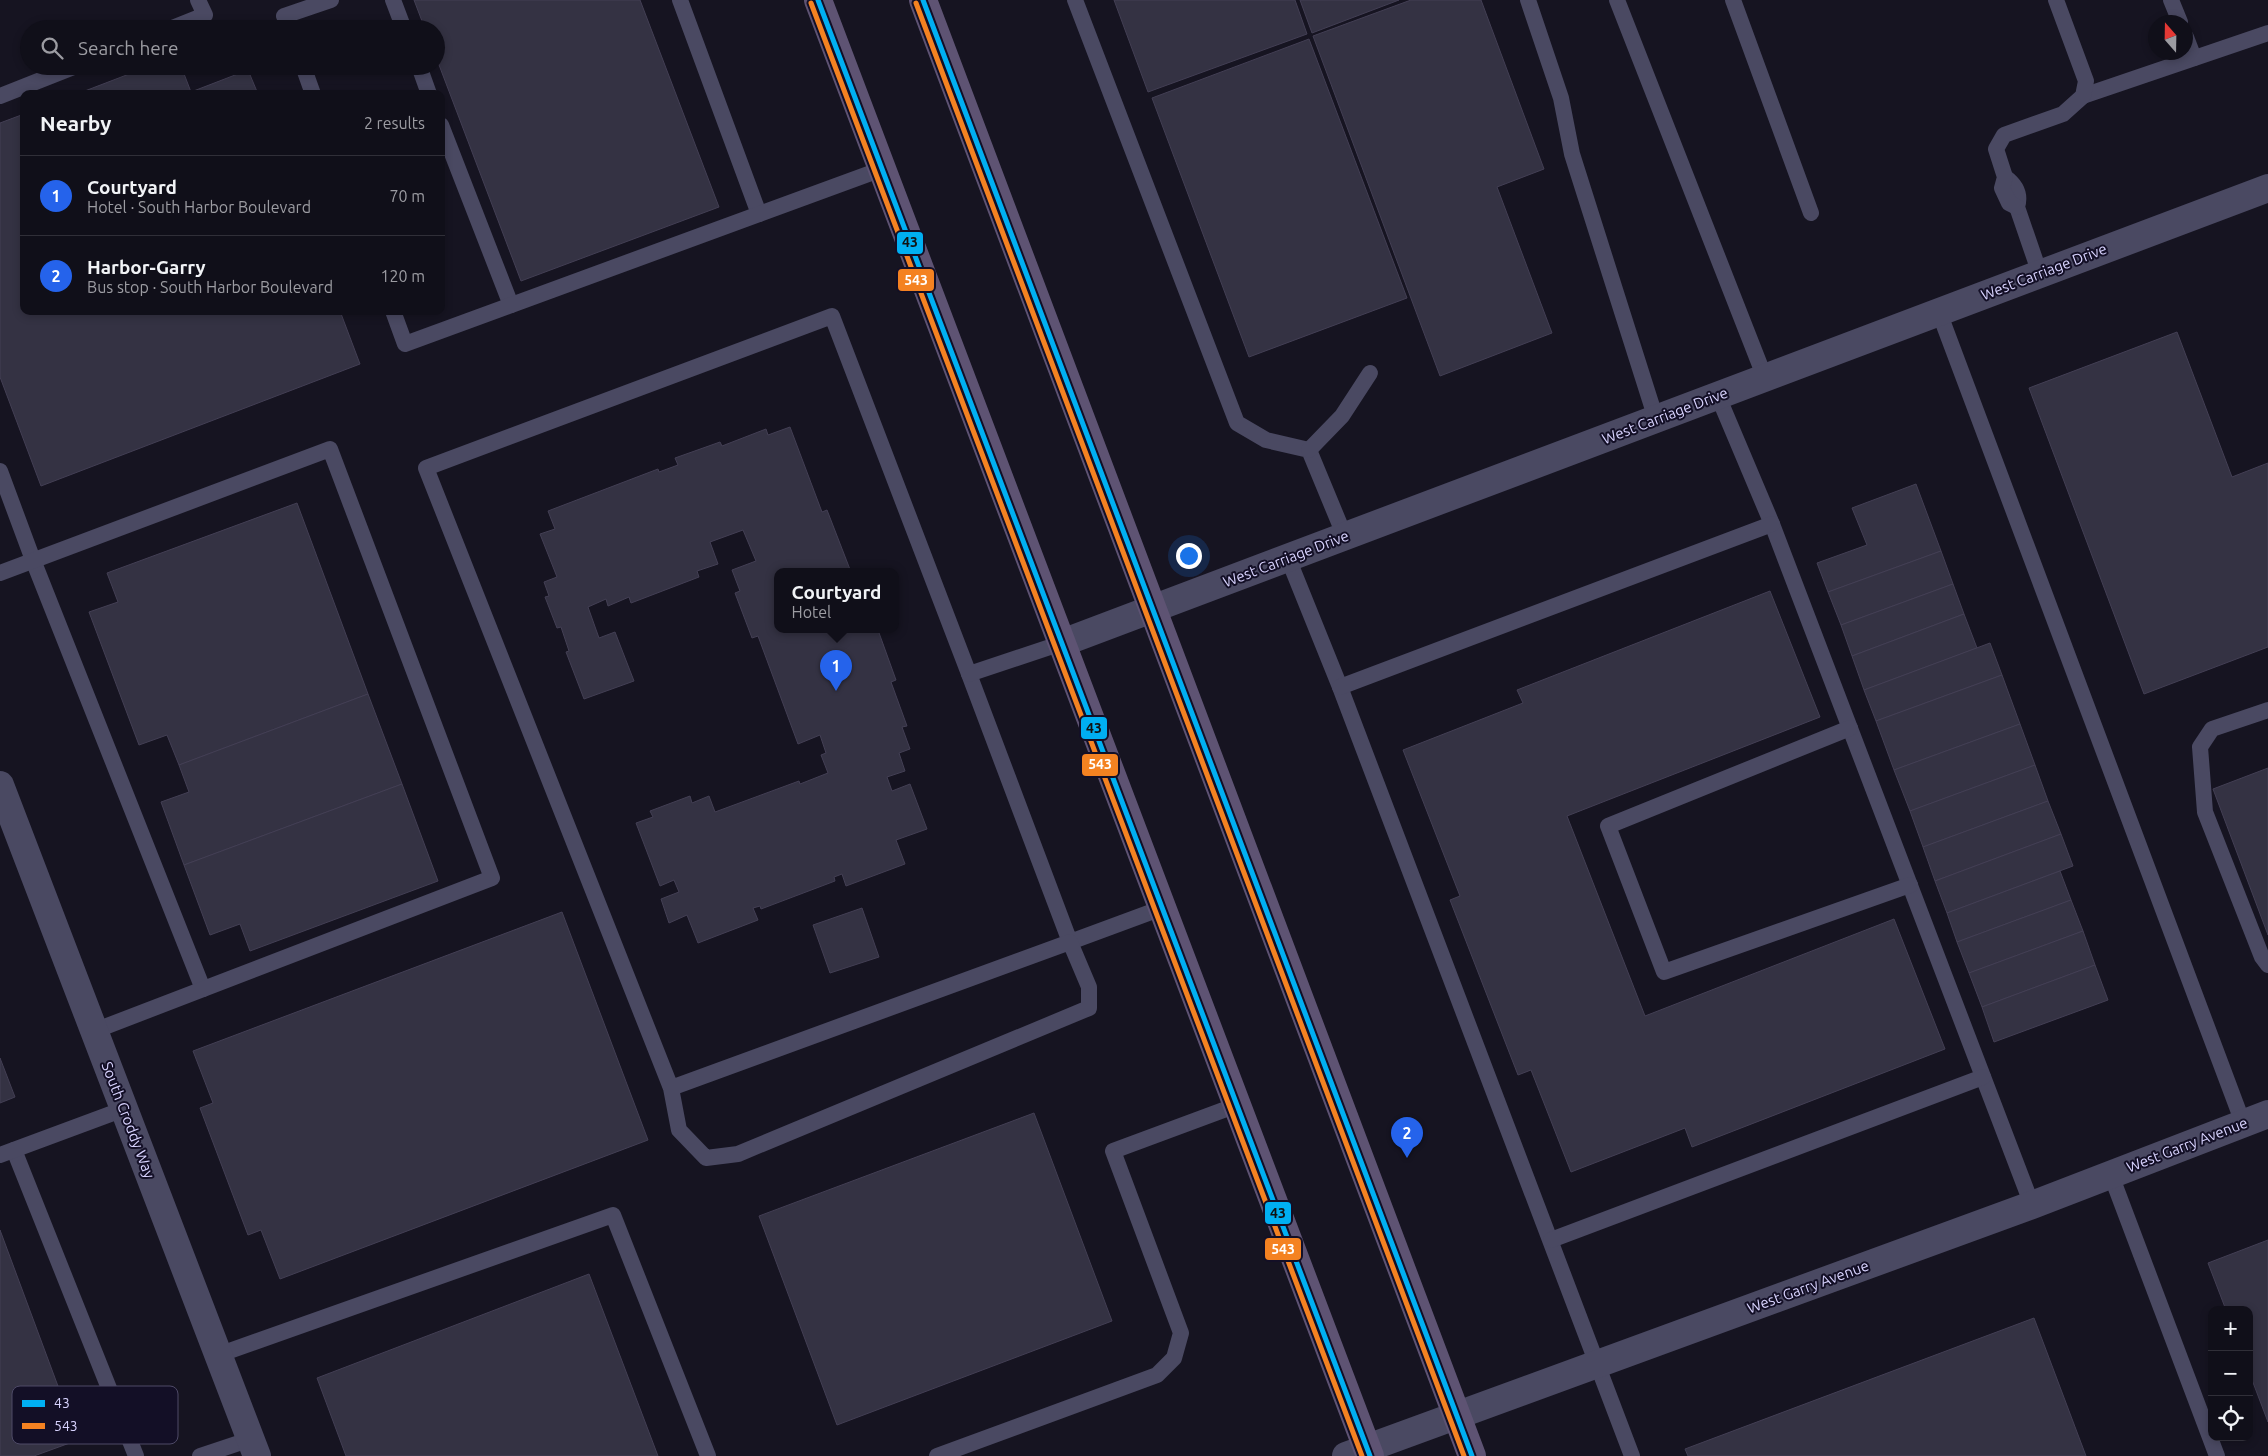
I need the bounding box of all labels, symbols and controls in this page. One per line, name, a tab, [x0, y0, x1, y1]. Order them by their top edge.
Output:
north arrow	[2148, 15, 2193, 60]
search box	[20, 20, 445, 75]
icon: search	[38, 34, 66, 62]
text: Search here	[78, 37, 178, 59]
text: Nearby	[40, 111, 111, 135]
text: 2 results	[364, 114, 425, 132]
text: Courtyard	[87, 176, 177, 198]
text: 1	[51, 187, 61, 205]
text: 70 m	[389, 187, 425, 205]
text: Hotel · South Harbor Boulevard	[87, 198, 311, 216]
line badge: 43	[896, 231, 924, 255]
text: 43	[902, 234, 918, 250]
street label: West Carriage Drive	[1979, 240, 2109, 303]
text: Harbor-Garry	[87, 256, 206, 278]
text: 2	[51, 267, 61, 285]
text: 120 m	[380, 267, 425, 285]
line badge: 543	[897, 268, 935, 292]
text: 543	[904, 272, 928, 288]
text: Bus stop · South Harbor Boulevard	[87, 278, 333, 296]
street label: West Carriage Drive	[1600, 384, 1730, 447]
street label: West Carriage Drive	[1221, 527, 1351, 590]
your location	[1176, 543, 1202, 569]
popup	[774, 568, 899, 633]
text: Courtyard	[792, 581, 881, 603]
text: Hotel	[792, 603, 831, 621]
pin: 1	[820, 650, 852, 691]
line badge: 43	[1080, 716, 1108, 740]
text: 43	[1086, 720, 1102, 736]
line badge: 543	[1081, 753, 1119, 777]
text: 543	[1088, 756, 1112, 772]
street label: South Croddy Way	[98, 1059, 159, 1180]
street label: West Garry Avenue	[2124, 1114, 2250, 1175]
pin: 2	[1391, 1117, 1423, 1158]
line badge: 43	[1264, 1201, 1292, 1225]
text: 43	[1270, 1205, 1286, 1221]
line badge: 543	[1264, 1237, 1302, 1261]
text: 543	[1271, 1241, 1295, 1257]
street label: West Garry Avenue	[1745, 1257, 1871, 1316]
map controls	[2208, 1306, 2253, 1441]
button: +	[2208, 1306, 2253, 1351]
button: −	[2208, 1351, 2253, 1396]
legend	[12, 1386, 178, 1444]
text: 43	[54, 1395, 70, 1411]
button: locate	[2208, 1396, 2253, 1441]
text: 543	[54, 1418, 78, 1434]

